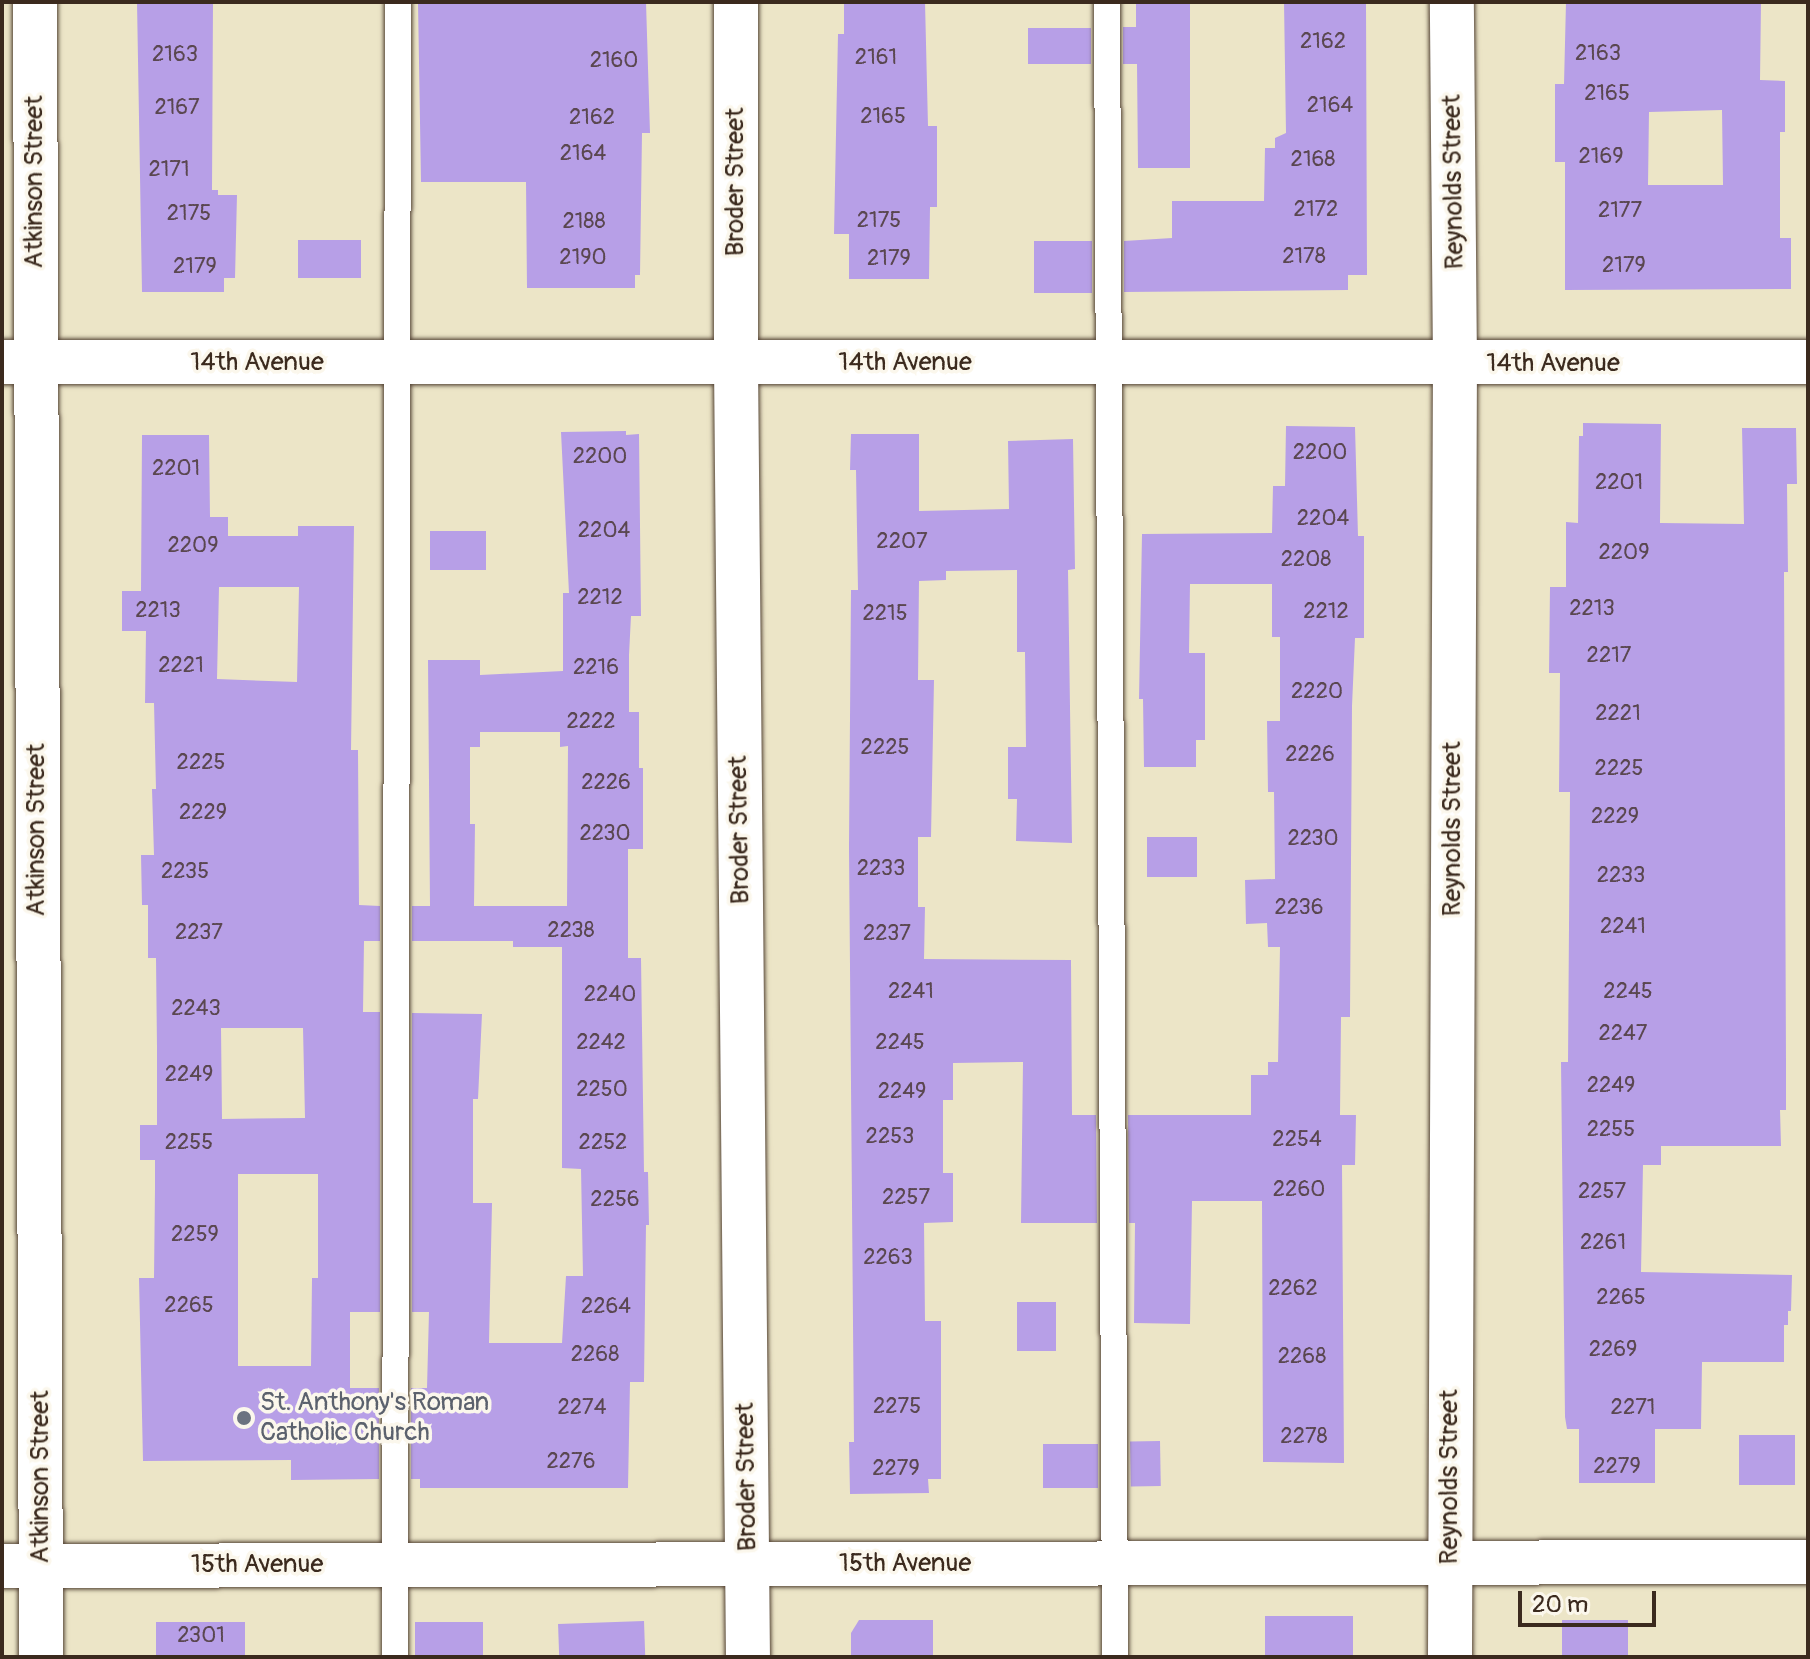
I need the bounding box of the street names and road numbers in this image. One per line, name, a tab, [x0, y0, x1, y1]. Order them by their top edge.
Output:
street label: Reynolds Street	[1437, 94, 1471, 270]
street label: Atkinson Street	[19, 96, 51, 268]
street label: Broder Street	[720, 108, 752, 256]
street label: 14th Avenue	[190, 347, 324, 379]
street label: 14th Avenue	[838, 347, 972, 379]
street label: 14th Avenue	[1486, 348, 1620, 380]
street label: Reynolds Street	[1437, 742, 1469, 916]
street label: Atkinson Street	[21, 744, 53, 916]
street label: Broder Street	[723, 755, 757, 905]
street label: Reynolds Street	[1434, 1390, 1466, 1564]
street label: Atkinson Street	[25, 1391, 57, 1563]
street label: Broder Street	[730, 1402, 764, 1552]
street label: 15th Avenue	[839, 1548, 971, 1580]
street label: 15th Avenue	[191, 1549, 323, 1581]

